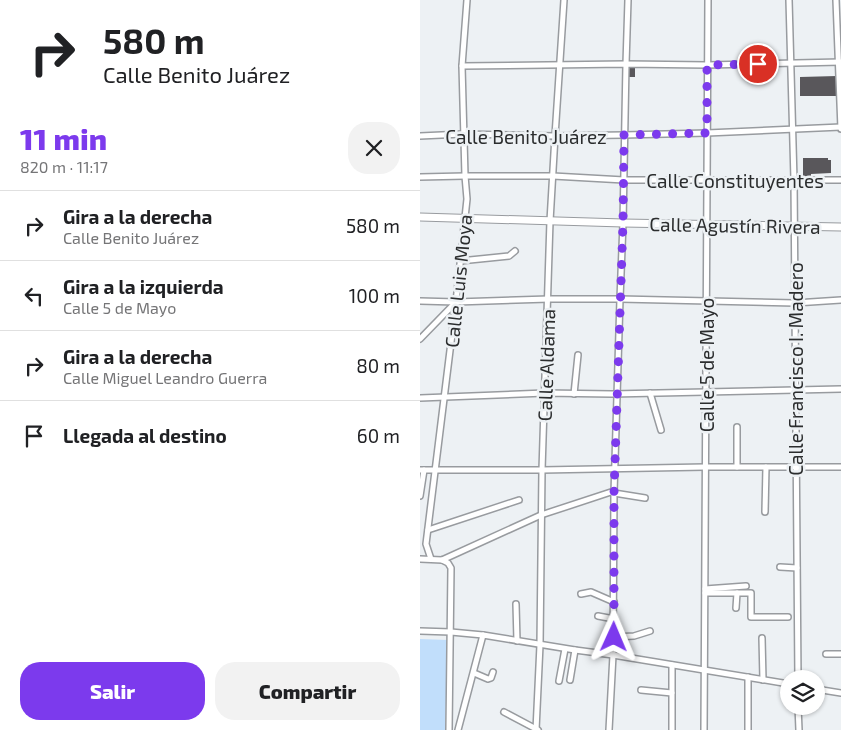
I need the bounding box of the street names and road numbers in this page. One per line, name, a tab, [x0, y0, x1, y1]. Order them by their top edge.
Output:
street label: Calle Benito Juárez	[445, 125, 607, 148]
street label: Calle Constituyentes	[646, 169, 824, 192]
street label: Calle Agustín Rivera	[649, 212, 821, 238]
street label: Calle Luis Moya	[440, 213, 476, 349]
street label: Calle Francisco I. Madero	[784, 262, 807, 476]
street label: Calle 5 de Mayo	[695, 298, 718, 432]
street label: Calle Aldama	[533, 308, 559, 422]

